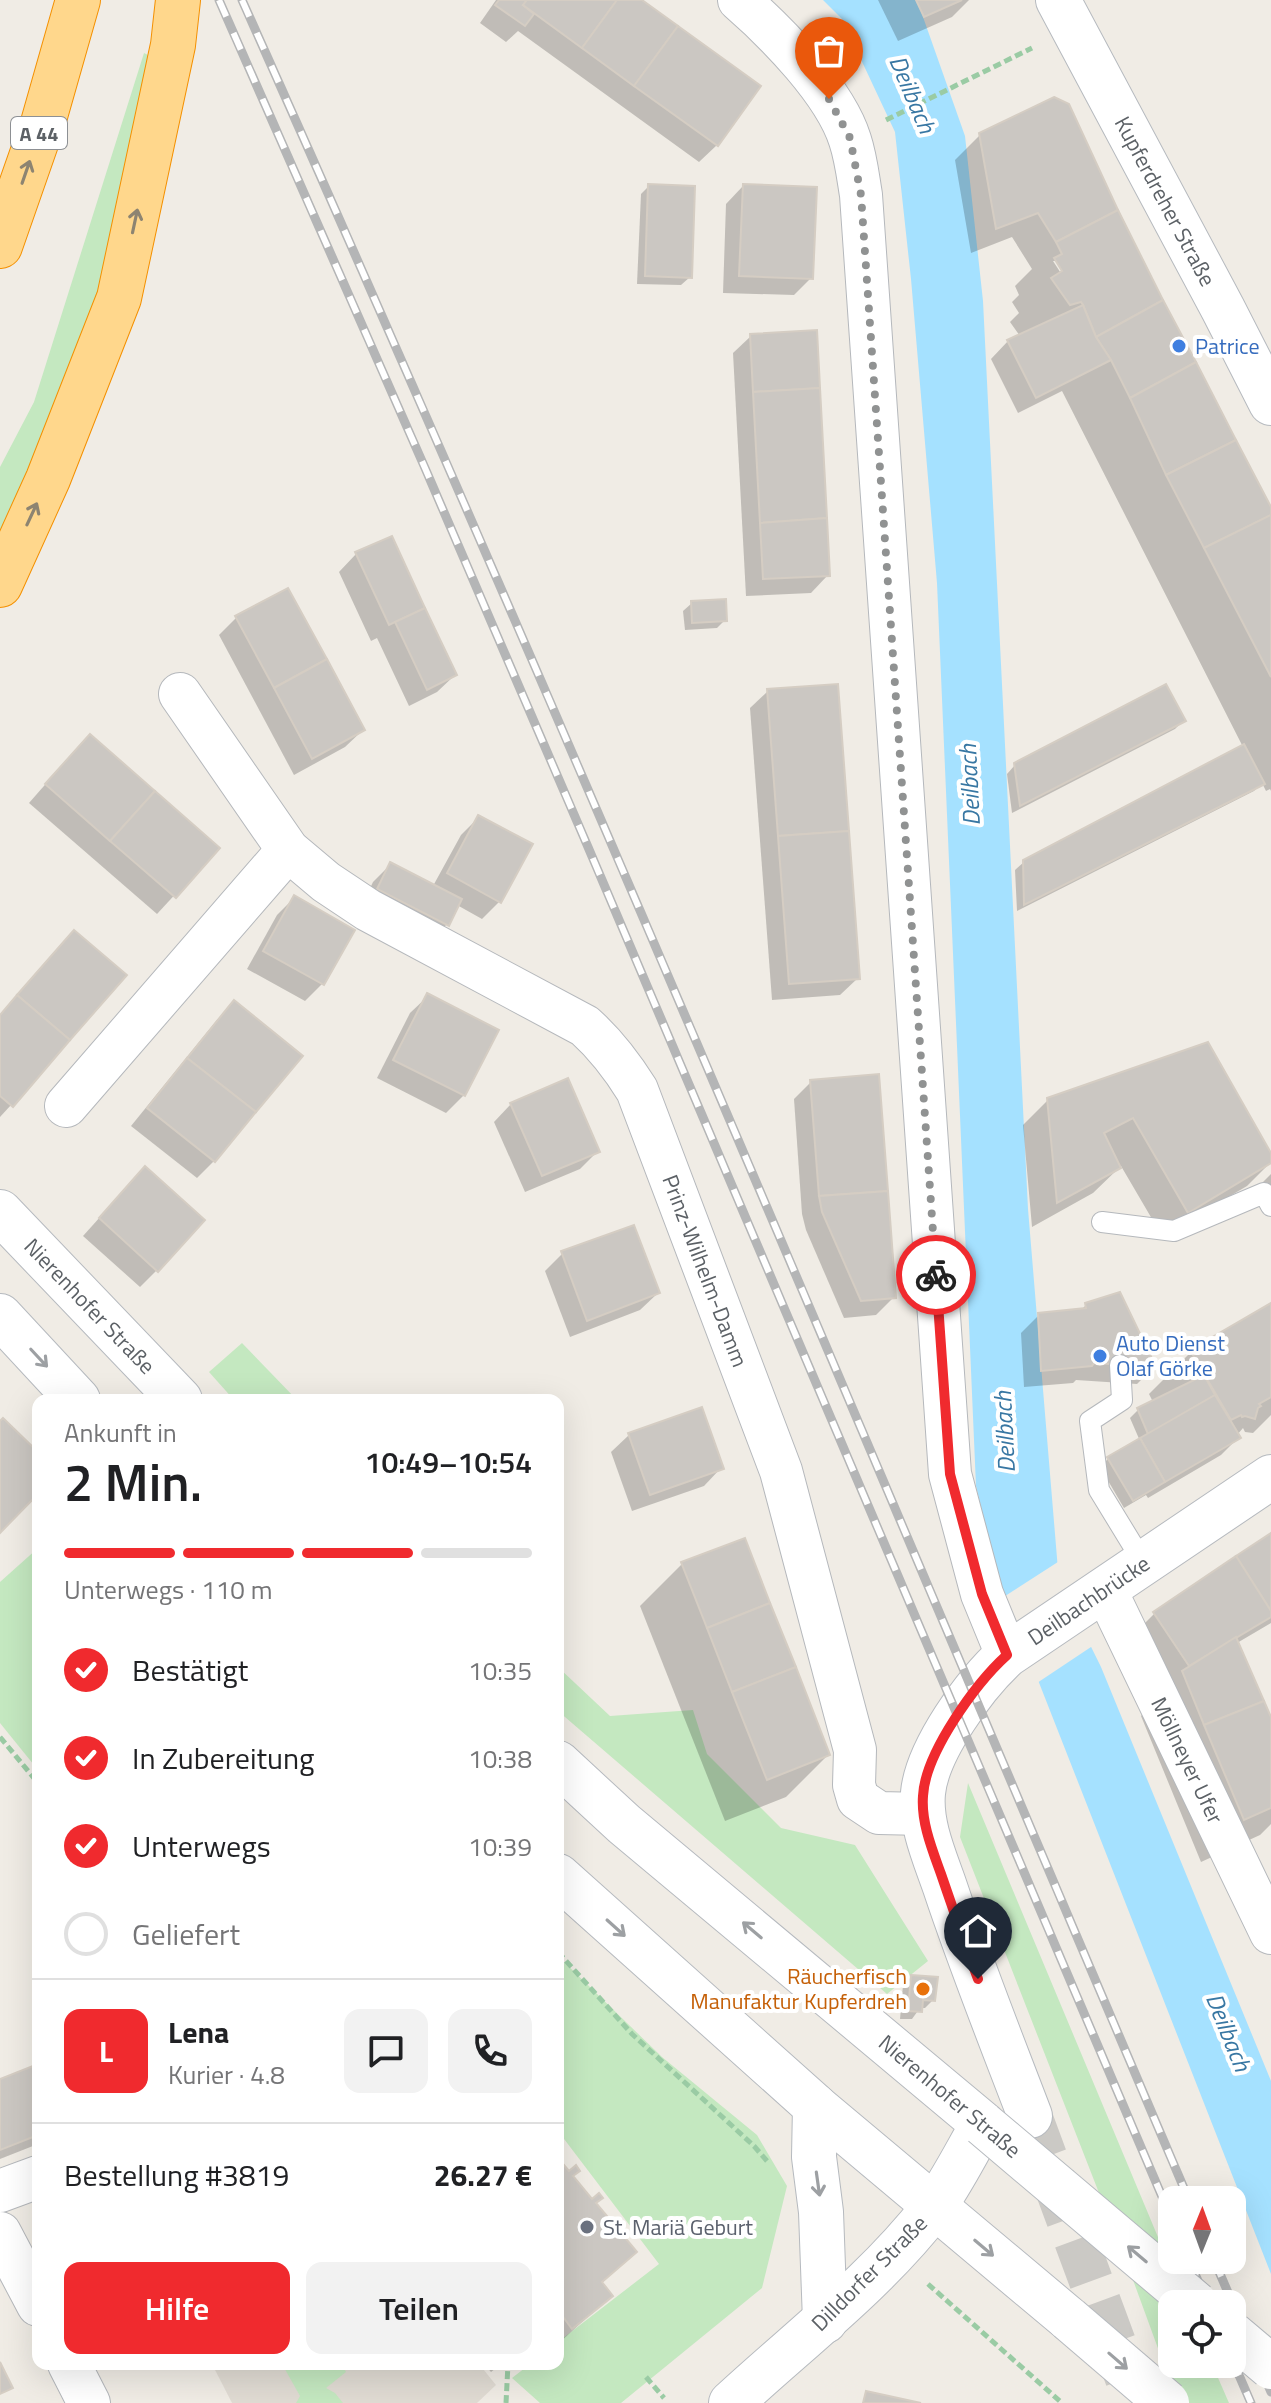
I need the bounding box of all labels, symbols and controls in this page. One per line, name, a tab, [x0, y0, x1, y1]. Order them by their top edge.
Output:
pin	[795, 17, 863, 99]
icon: bag	[807, 29, 851, 73]
water label: Deilbach	[881, 49, 946, 139]
street label: Kupferdreher Straße	[1106, 110, 1225, 292]
road number: A 44	[11, 117, 67, 149]
one-way arrow	[19, 160, 34, 185]
one-way arrow	[128, 209, 143, 235]
place label: Patrice	[1195, 329, 1260, 363]
marker: Patrice	[1170, 337, 1188, 355]
one-way arrow	[26, 502, 41, 527]
water label: Deilbach	[949, 742, 989, 827]
street label: Prinz-Wilhelm-Damm	[653, 1170, 757, 1372]
street label: Nierenhofer Straße	[16, 1230, 163, 1382]
courier	[896, 1235, 976, 1315]
icon: bike	[914, 1253, 958, 1297]
place label: Auto Dienst Olaf Görke	[1116, 1326, 1225, 1385]
marker: Auto Dienst Olaf Görke	[1091, 1347, 1109, 1365]
one-way arrow	[30, 1348, 49, 1368]
water label: Deilbach	[984, 1389, 1024, 1474]
text: Ankunft in	[64, 1413, 177, 1452]
text: 10:49–10:54	[365, 1439, 532, 1485]
text: 2 Min.	[64, 1442, 202, 1521]
street label: Deilbachbrücke	[1020, 1547, 1157, 1654]
text: Unterwegs · 110 m	[64, 1570, 272, 1609]
text: Bestätigt	[132, 1647, 248, 1693]
icon: check	[64, 1648, 108, 1692]
text: 10:35	[468, 1651, 532, 1690]
street label: Möllneyer Ufer	[1142, 1691, 1233, 1830]
text: In Zubereitung	[132, 1735, 315, 1781]
icon: check	[64, 1736, 108, 1780]
text: 10:38	[468, 1739, 532, 1778]
text: Unterwegs	[132, 1823, 271, 1869]
icon: check	[64, 1824, 108, 1868]
text: 10:39	[468, 1827, 532, 1866]
pin	[944, 1897, 1012, 1979]
icon: home	[956, 1909, 1000, 1953]
text: Geliefert	[132, 1911, 240, 1957]
one-way arrow	[606, 1919, 626, 1937]
one-way arrow	[742, 1921, 763, 1939]
place label: Räucherfisch Manufaktur Kupferdreh	[690, 1959, 907, 2018]
marker: Räucherfisch Manufaktur Kupferdreh	[914, 1980, 932, 1998]
water label: Deilbach	[1197, 1988, 1261, 2077]
text: Lena	[168, 2009, 229, 2055]
button: chat	[344, 2009, 428, 2093]
button: phone	[448, 2009, 532, 2093]
street label: Nierenhofer Straße	[871, 2026, 1029, 2166]
text: L	[99, 2028, 113, 2074]
text: Kurier · 4.8	[168, 2055, 285, 2094]
text: Bestellung #3819	[64, 2152, 289, 2198]
text: 26.27 €	[434, 2152, 532, 2198]
one-way arrow	[811, 2171, 826, 2196]
north arrow	[1158, 2186, 1246, 2274]
map controls	[1158, 2186, 1246, 2378]
street label: Dilldorfer Straße	[803, 2207, 935, 2339]
place label: St. Mariä Geburt	[603, 2210, 753, 2244]
marker: St. Mariä Geburt	[578, 2218, 596, 2236]
one-way arrow	[974, 2239, 994, 2257]
one-way arrow	[1127, 2245, 1147, 2263]
button: Hilfe	[64, 2262, 290, 2354]
button: Teilen	[306, 2262, 532, 2354]
button: locate	[1158, 2290, 1246, 2378]
one-way arrow	[1107, 2352, 1128, 2370]

